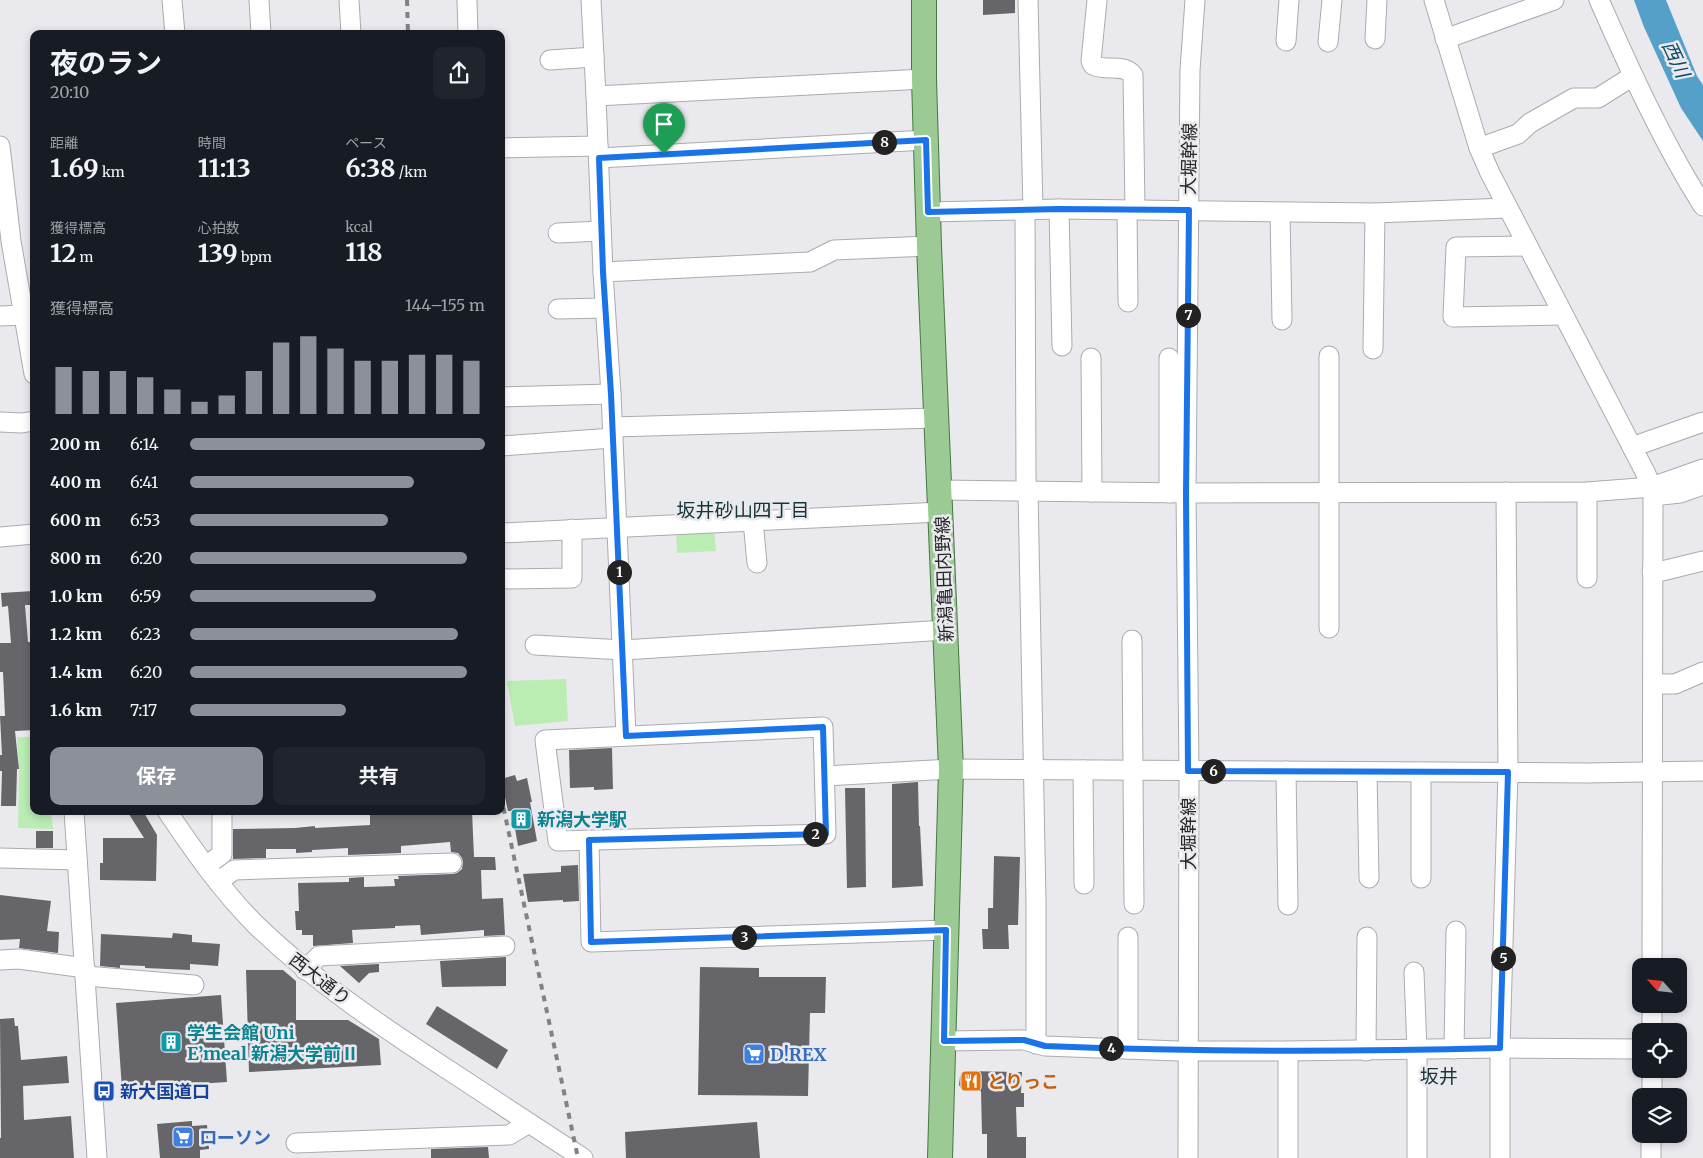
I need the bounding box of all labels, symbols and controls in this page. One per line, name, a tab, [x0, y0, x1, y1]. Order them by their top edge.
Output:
water label: 西川	[1657, 37, 1696, 83]
text: 夜のラン	[50, 45, 162, 81]
button: share	[433, 47, 485, 99]
text: 20:10	[50, 82, 89, 102]
pin	[643, 103, 685, 154]
icon: arrive	[650, 110, 678, 138]
street label: 大堀幹線	[1177, 123, 1201, 195]
pin: 8	[872, 130, 896, 154]
text: 8	[880, 133, 889, 151]
text: 距離	[50, 134, 78, 152]
text: 時間	[198, 134, 226, 152]
text: ペース	[345, 134, 387, 152]
text: 1.69	[50, 152, 99, 184]
text: 11:13	[198, 152, 251, 184]
text: 6:38	[345, 152, 396, 184]
text: km	[99, 163, 125, 181]
text: /km	[396, 163, 427, 181]
text: kcal	[345, 218, 373, 236]
text: 獲得標高	[50, 219, 106, 237]
text: 心拍数	[198, 219, 240, 237]
text: 118	[345, 236, 383, 268]
text: 12	[50, 237, 76, 269]
text: 139	[198, 237, 238, 269]
text: m	[76, 248, 93, 266]
text: bpm	[238, 248, 272, 266]
text: 144–155 m	[405, 295, 485, 315]
text: 獲得標高	[50, 298, 114, 318]
pin: 7	[1176, 302, 1200, 328]
text: 7	[1184, 306, 1193, 324]
text: 200 m	[50, 434, 100, 454]
text: 6:14	[130, 434, 159, 454]
text: 400 m	[50, 472, 101, 492]
text: 6:41	[130, 472, 158, 492]
district label: 坂井砂山四丁目	[676, 498, 810, 522]
text: 600 m	[50, 510, 101, 530]
text: 6:53	[130, 510, 160, 530]
street label: 新潟亀田内野線	[930, 516, 958, 642]
text: 800 m	[50, 548, 101, 568]
text: 6:20	[130, 548, 162, 568]
pin: 1	[606, 560, 632, 584]
text: 1	[616, 563, 623, 581]
text: 1.0 km	[50, 586, 103, 606]
text: 6:59	[130, 586, 161, 606]
text: 1.2 km	[50, 624, 102, 644]
text: 6:23	[130, 624, 161, 644]
text: 1.4 km	[50, 662, 102, 682]
text: 6:20	[130, 662, 162, 682]
text: 1.6 km	[50, 700, 102, 720]
text: 7:17	[130, 700, 157, 720]
button: 保存	[50, 747, 263, 805]
button: 共有	[273, 747, 485, 805]
pin: 6	[1200, 758, 1226, 784]
text: 6	[1209, 762, 1218, 780]
street label: 大堀幹線	[1177, 798, 1200, 870]
building icon: 新潟大学駅	[509, 807, 533, 831]
place label: 新潟大学駅	[537, 808, 627, 831]
pin: 2	[802, 822, 828, 846]
text: 2	[811, 825, 820, 843]
pin: 3	[732, 924, 756, 950]
text: 3	[740, 928, 749, 946]
pin: 5	[1490, 946, 1516, 970]
street label: 西大通り	[285, 948, 355, 1010]
text: 5	[1499, 949, 1508, 967]
north arrow	[1632, 958, 1688, 1012]
map controls	[1632, 958, 1687, 1143]
place label: 学生会館 Uni E’meal 新潟大学前Ⅱ	[187, 1021, 359, 1065]
button: locate	[1632, 1023, 1687, 1078]
building icon: 学生会館 Uni E’meal 新潟大学前Ⅱ	[159, 1030, 183, 1054]
pin: 4	[1098, 1036, 1124, 1060]
text: 4	[1107, 1039, 1116, 1057]
supermarket icon: D!REX	[742, 1042, 766, 1066]
place label: D!REX	[770, 1043, 827, 1066]
district label: 坂井	[1420, 1064, 1458, 1088]
restaurant icon: とりっこ	[959, 1069, 983, 1093]
place label: とりっこ	[987, 1070, 1059, 1093]
bus stop icon: 新大国道口	[92, 1079, 116, 1103]
place label: 新大国道口	[120, 1080, 210, 1103]
button: layers	[1632, 1088, 1687, 1143]
supermarket icon: ローソン	[171, 1125, 195, 1149]
place label: ローソン	[199, 1126, 271, 1149]

